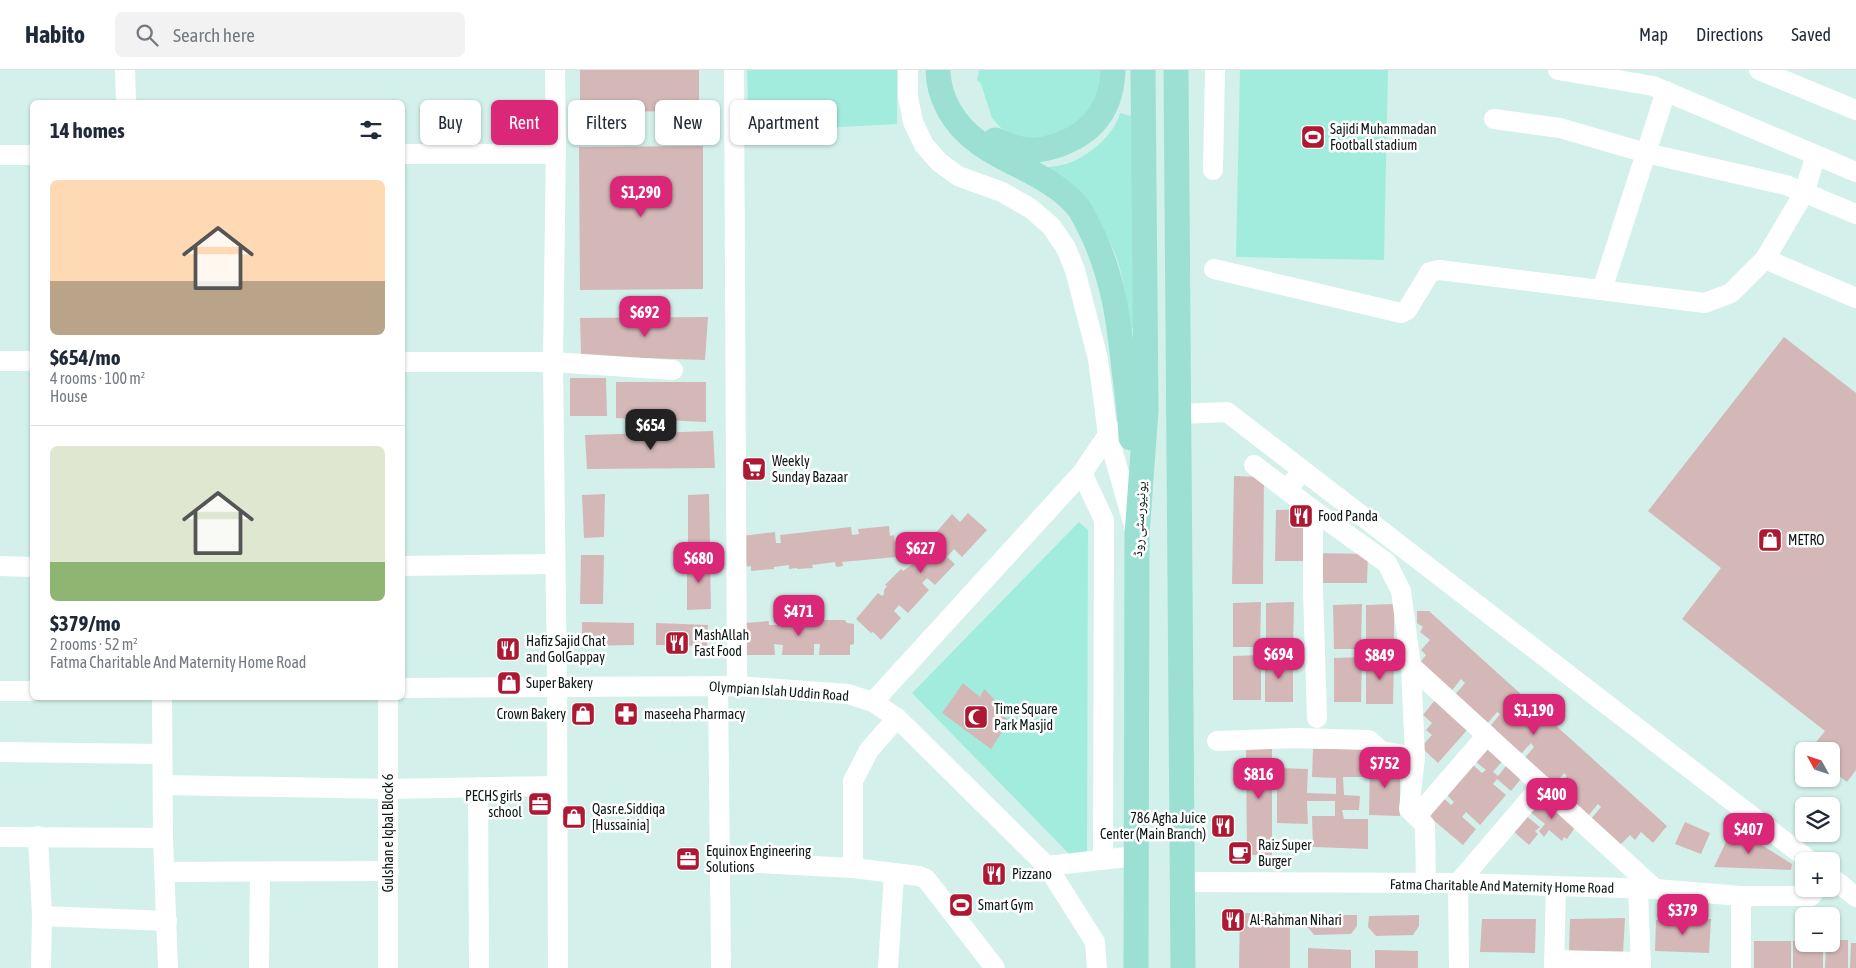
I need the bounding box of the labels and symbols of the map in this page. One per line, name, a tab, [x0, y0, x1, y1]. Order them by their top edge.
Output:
place label: Sajidi Muhammadan Football stadium	[1330, 121, 1437, 153]
sports icon: Sajidi Muhammadan Football stadium	[1300, 124, 1326, 150]
pin: $1,290	[600, 176, 682, 218]
pin: $692	[615, 296, 675, 338]
pin: $654	[621, 408, 681, 451]
place label: Weekly Sunday Bazaar	[772, 453, 848, 485]
supermarket icon: Weekly Sunday Bazaar	[741, 456, 767, 482]
street label: یونیورسٹی روڈ	[1129, 481, 1150, 557]
restaurant icon: Food Panda	[1288, 503, 1314, 529]
place label: Food Panda	[1318, 508, 1378, 524]
shop icon: METRO	[1757, 527, 1783, 553]
pin: $627	[891, 532, 951, 574]
place label: METRO	[1788, 532, 1825, 548]
pin: $680	[669, 542, 729, 584]
pin: $471	[769, 594, 829, 637]
place label: MashAllah Fast Food	[694, 627, 749, 659]
restaurant icon: MashAllah Fast Food	[664, 630, 690, 656]
place label: Hafiz Sajid Chat and GolGappay	[526, 633, 606, 665]
restaurant icon: Hafiz Sajid Chat and GolGappay	[495, 636, 521, 662]
pin: $694	[1249, 638, 1309, 680]
pin: $849	[1350, 638, 1410, 681]
shop icon: Super Bakery	[496, 670, 522, 696]
place label: Super Bakery	[526, 675, 593, 691]
street label: Olympian Islah Uddin Road	[708, 678, 850, 704]
pin: $1,190	[1493, 694, 1575, 736]
shop icon: Crown Bakery	[570, 701, 596, 727]
pharmacy icon: maseeha Pharmacy	[613, 701, 639, 727]
place label: Time Square Park Masjid	[994, 701, 1058, 733]
mosque icon: Time Square Park Masjid	[963, 704, 989, 730]
place label: Crown Bakery	[497, 706, 566, 722]
place label: maseeha Pharmacy	[644, 706, 745, 722]
north arrow	[1795, 742, 1840, 788]
pin: $752	[1355, 746, 1415, 789]
pin: $816	[1229, 758, 1289, 800]
street label: Gulshan e Iqbal Block 6	[380, 773, 396, 892]
pin: $400	[1522, 778, 1582, 820]
place label: PECHS girls school	[465, 788, 522, 820]
office icon: PECHS girls school	[527, 791, 553, 817]
place label: Qasr.e.Siddiqa [Hussainia]	[592, 801, 665, 833]
shop icon: Qasr.e.Siddiqa [Hussainia]	[561, 804, 587, 830]
place label: 786 Agha Juice Center (Main Branch)	[1100, 810, 1206, 842]
pin: $407	[1719, 812, 1779, 855]
restaurant icon: 786 Agha Juice Center (Main Branch)	[1210, 813, 1236, 839]
place label: Raiz Super Burger	[1258, 837, 1312, 869]
cafe icon: Raiz Super Burger	[1227, 840, 1253, 866]
place label: Equinox Engineering Solutions	[706, 843, 811, 875]
office icon: Equinox Engineering Solutions	[675, 846, 701, 872]
restaurant icon: Pizzano	[981, 861, 1007, 887]
place label: Pizzano	[1012, 866, 1052, 882]
street label: Fatma Charitable And Maternity Home Road	[1390, 876, 1614, 896]
sports icon: Smart Gym	[948, 892, 974, 918]
pin: $379	[1653, 894, 1713, 936]
place label: Smart Gym	[978, 897, 1034, 913]
restaurant icon: Al-Rahman Nihari	[1220, 907, 1246, 933]
place label: Al-Rahman Nihari	[1250, 912, 1342, 928]

